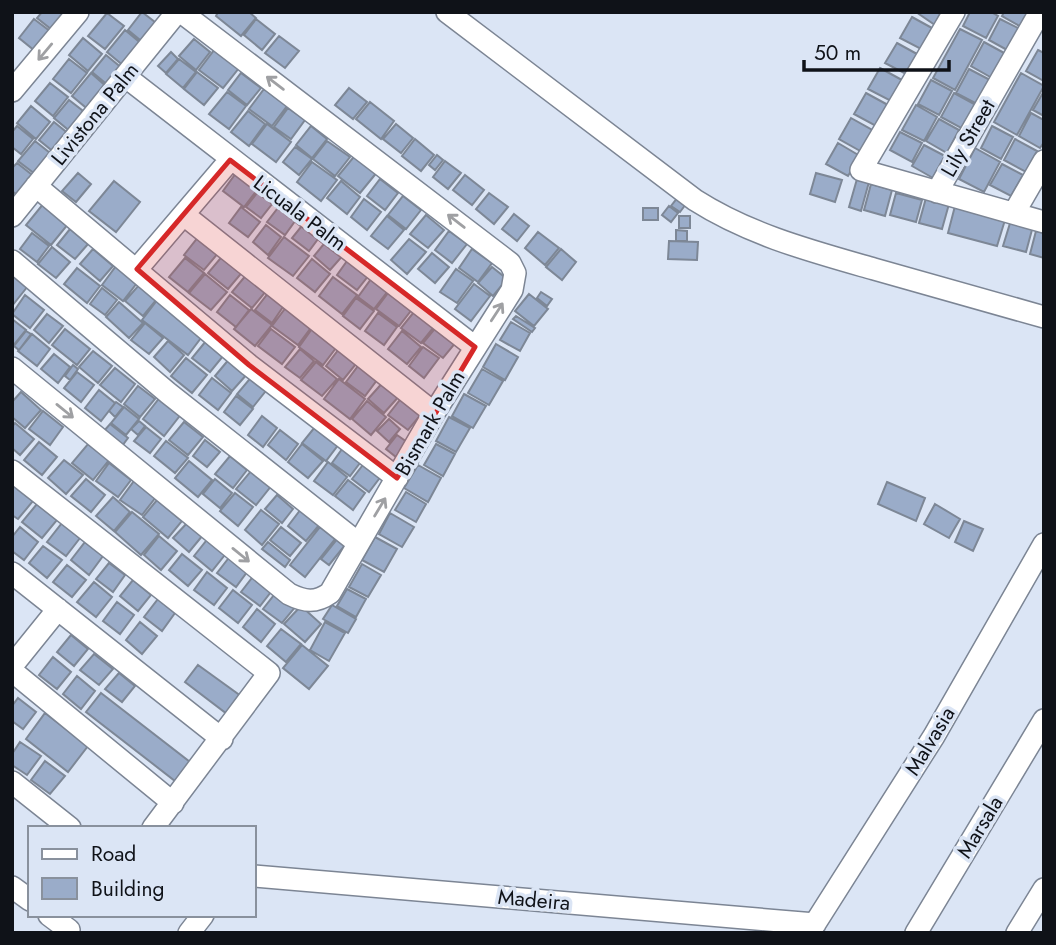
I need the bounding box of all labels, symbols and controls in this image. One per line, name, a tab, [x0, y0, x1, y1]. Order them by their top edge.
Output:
scale bar	[804, 28, 949, 72]
text: 50 m	[814, 38, 861, 68]
one-way arrow	[37, 42, 53, 60]
street label: Livistona Palm	[44, 56, 146, 172]
one-way arrow	[266, 76, 285, 91]
street label: Lily Street	[934, 94, 1002, 182]
street label: Licuala Palm	[247, 168, 353, 258]
one-way arrow	[447, 214, 466, 229]
one-way arrow	[491, 303, 505, 323]
street label: Bismark Palm	[388, 365, 472, 481]
one-way arrow	[56, 403, 74, 419]
one-way arrow	[373, 497, 387, 517]
one-way arrow	[232, 547, 250, 563]
street label: Malvasia	[898, 701, 962, 781]
street label: Marsala	[950, 790, 1010, 864]
legend	[28, 826, 256, 917]
text: Road	[91, 839, 136, 869]
text: Building	[91, 874, 164, 904]
street label: Madeira	[496, 882, 572, 918]

